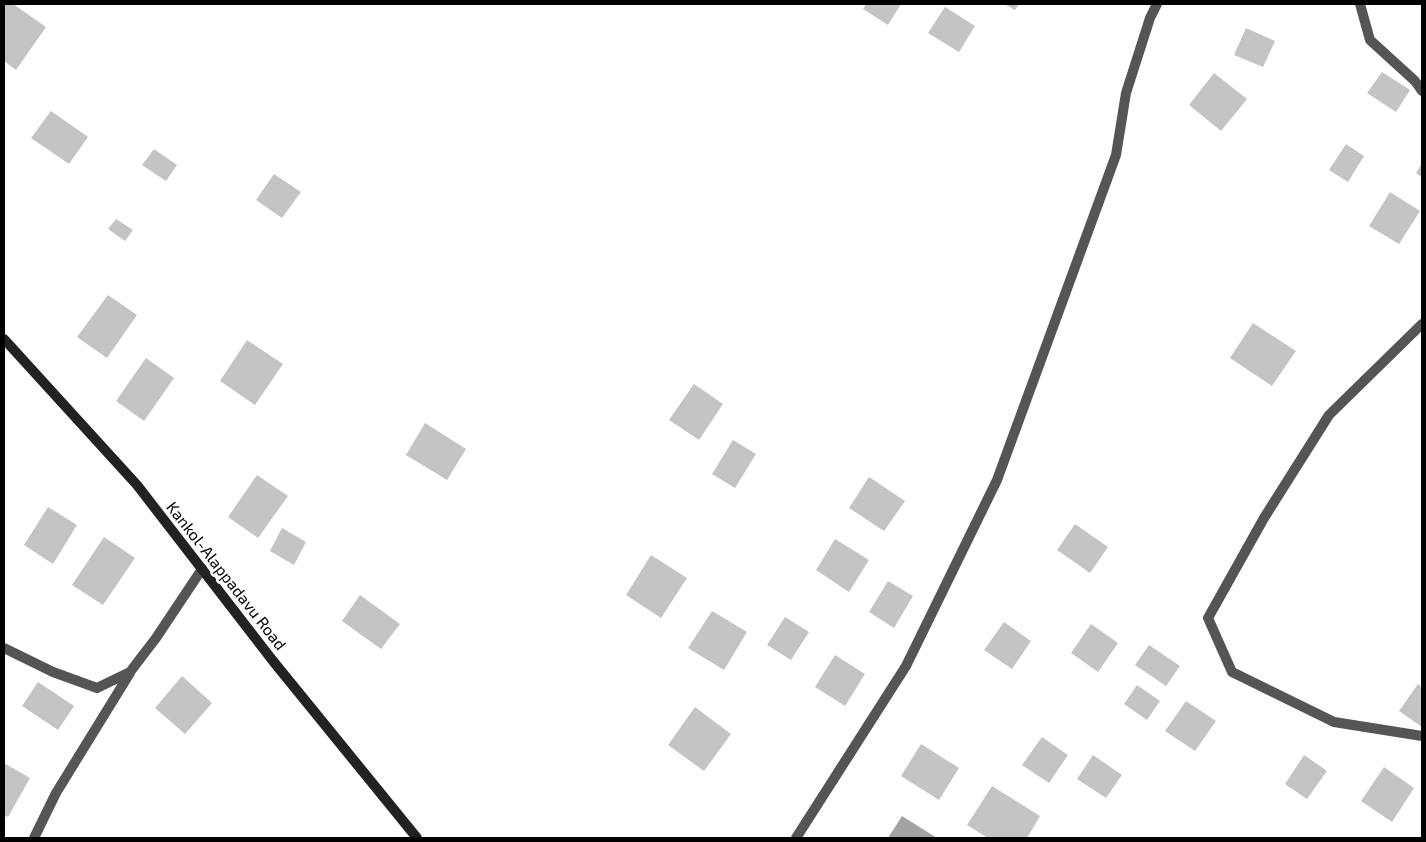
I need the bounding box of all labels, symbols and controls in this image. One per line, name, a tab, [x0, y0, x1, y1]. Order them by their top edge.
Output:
street label: Kankol-Alappadavu Road	[162, 498, 290, 654]

